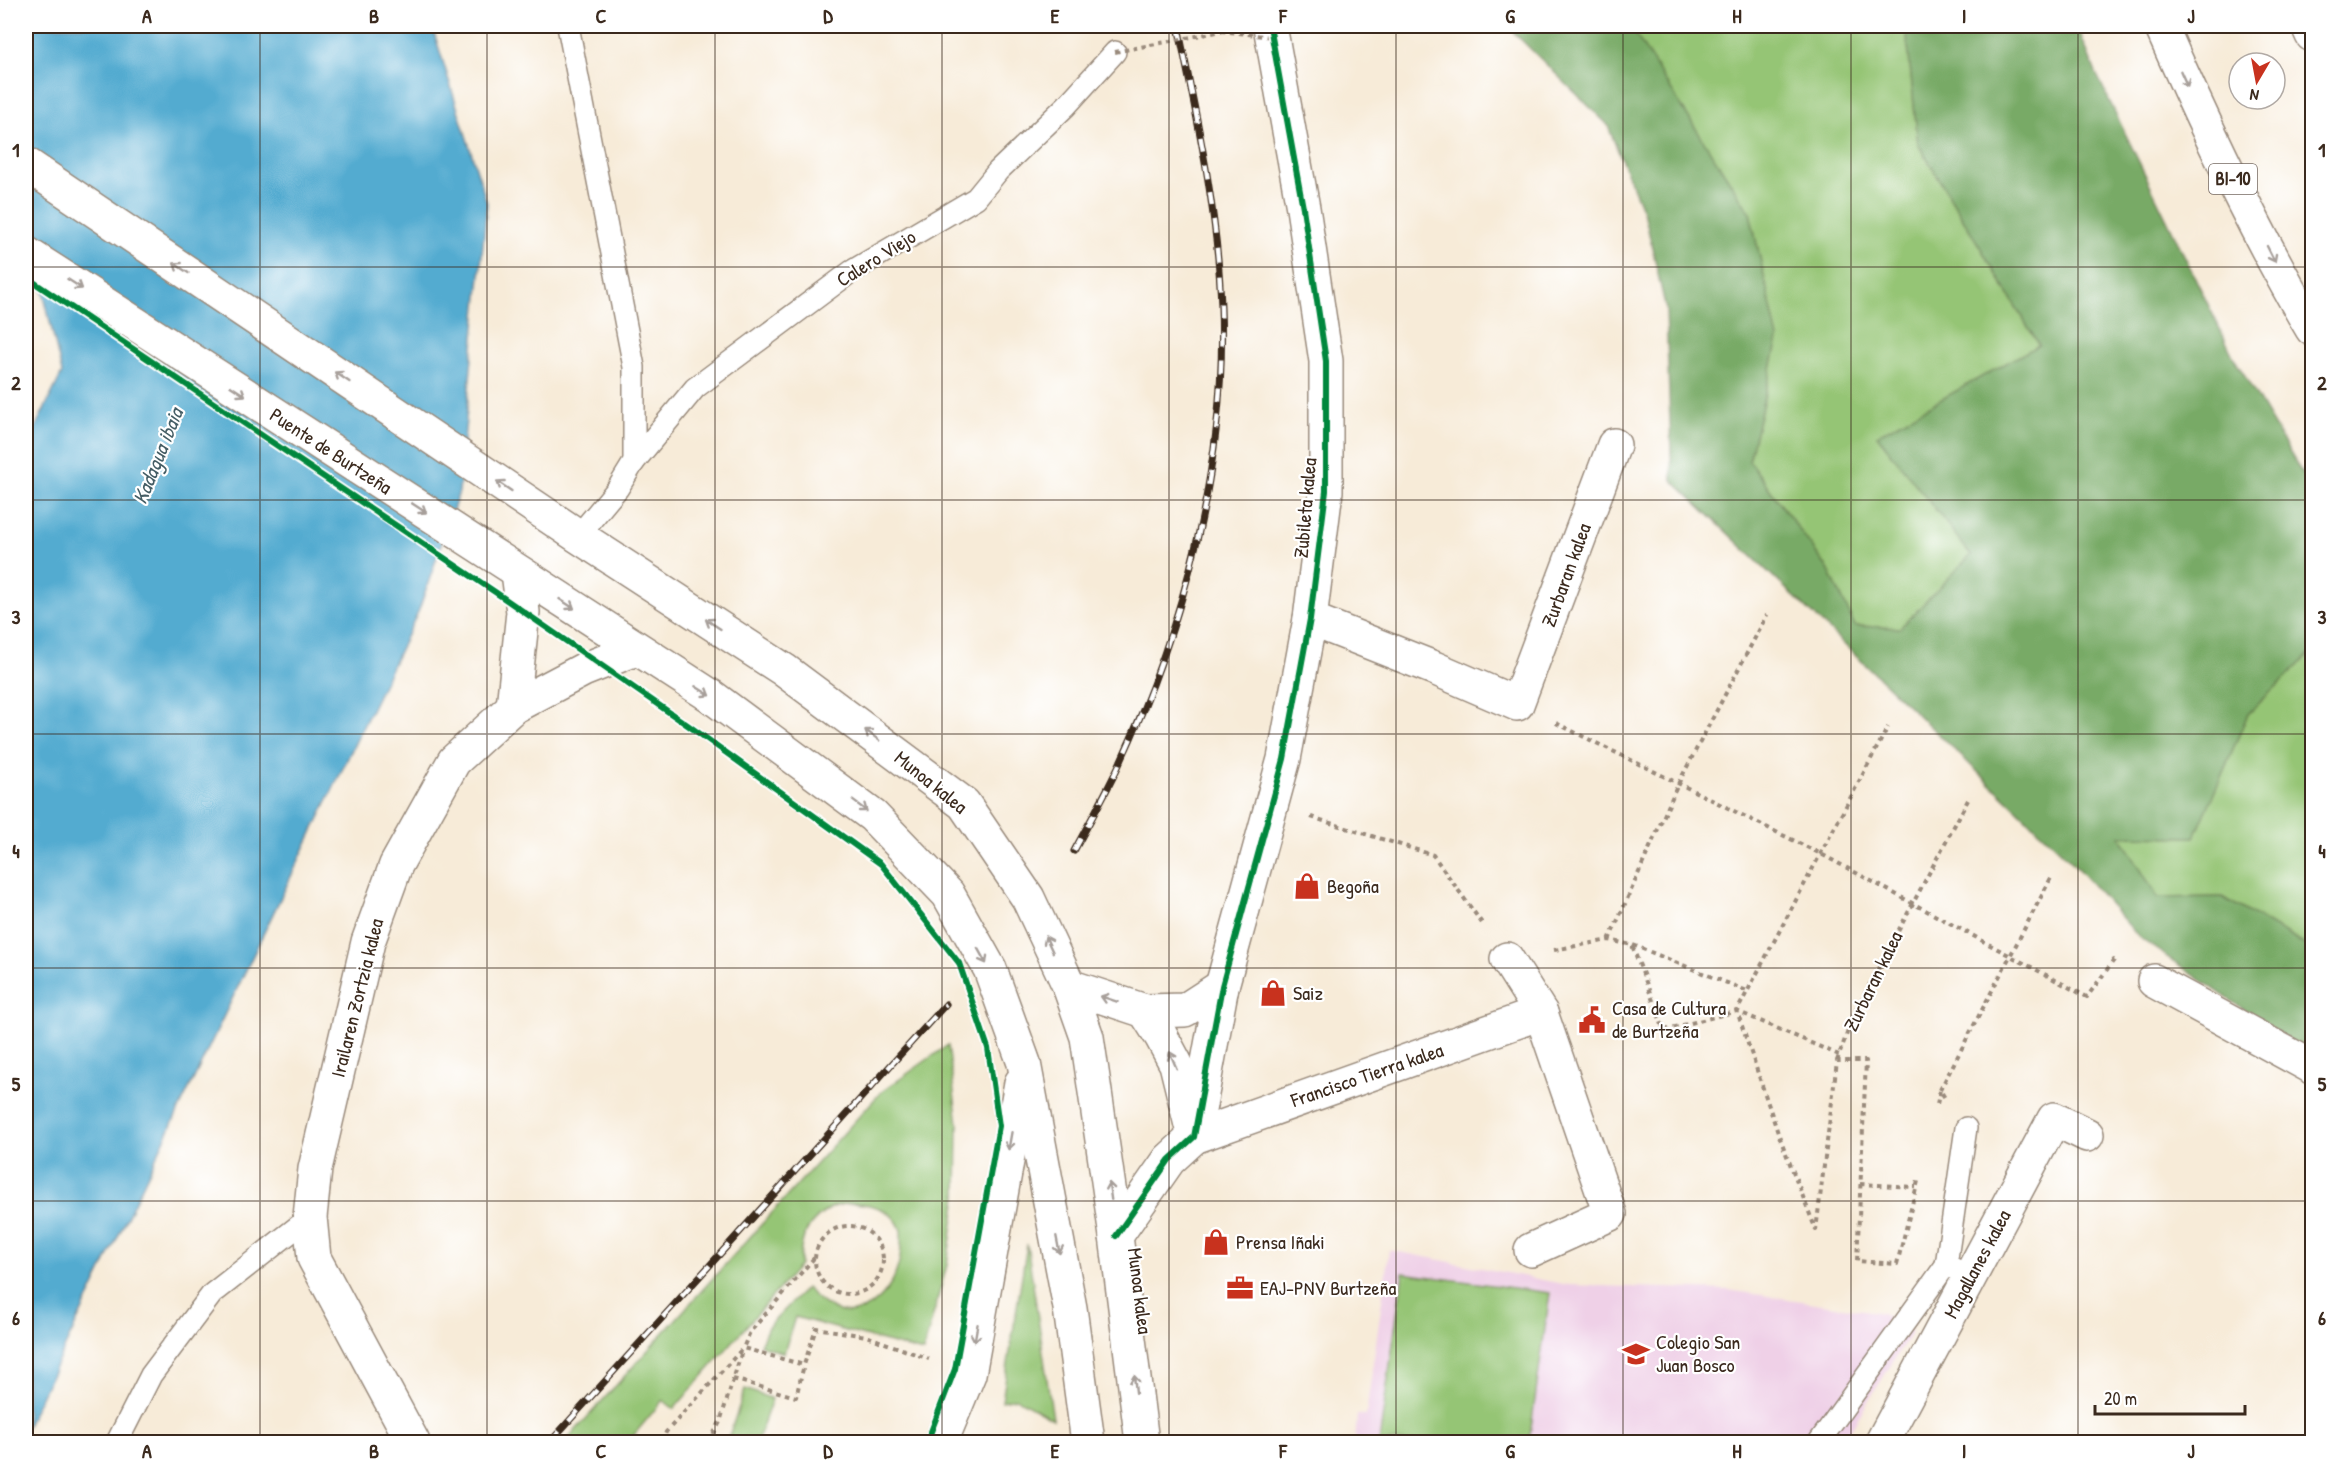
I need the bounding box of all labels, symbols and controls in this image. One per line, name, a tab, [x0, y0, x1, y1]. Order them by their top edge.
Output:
text: A	[142, 2, 152, 29]
text: B	[369, 2, 379, 29]
text: C	[596, 2, 607, 29]
text: D	[823, 2, 833, 29]
text: E	[1051, 2, 1060, 29]
text: F	[1278, 2, 1288, 29]
text: G	[1505, 2, 1515, 29]
text: H	[1732, 2, 1742, 29]
text: I	[1962, 2, 1966, 29]
text: J	[2187, 2, 2195, 29]
north arrow	[2227, 51, 2287, 111]
one-way arrow	[2180, 70, 2191, 88]
text: N	[2248, 84, 2260, 107]
text: 1	[12, 136, 20, 163]
text: 1	[2318, 136, 2326, 163]
road number: BI-10	[2209, 164, 2257, 194]
street label: Calero Viejo	[831, 223, 921, 293]
one-way arrow	[2266, 244, 2277, 262]
one-way arrow	[172, 262, 189, 275]
one-way arrow	[66, 278, 83, 291]
text: 2	[11, 369, 21, 396]
text: 2	[2317, 369, 2327, 396]
one-way arrow	[334, 371, 351, 384]
one-way arrow	[229, 385, 246, 397]
water label: Kadagua ibaia	[125, 401, 191, 508]
street label: Puente de Burtzeña	[265, 401, 398, 500]
street label: Zubileta kalea	[1287, 456, 1322, 559]
one-way arrow	[496, 480, 513, 492]
one-way arrow	[411, 502, 427, 514]
street label: Zurbaran kalea	[1534, 519, 1597, 630]
one-way arrow	[558, 598, 575, 610]
text: 3	[12, 603, 21, 630]
text: 3	[2318, 603, 2327, 630]
one-way arrow	[705, 618, 721, 630]
one-way arrow	[694, 685, 711, 697]
one-way arrow	[865, 729, 881, 742]
street label: Munoa kalea	[889, 744, 974, 819]
one-way arrow	[852, 800, 868, 813]
text: 4	[12, 837, 20, 864]
text: 4	[2318, 837, 2326, 864]
shop icon: Begoña	[1292, 871, 1322, 901]
place label: Begoña	[1327, 872, 1379, 899]
street label: Irailaren Zortzia kalea	[324, 916, 389, 1080]
street label: Zurbaran kalea	[1837, 926, 1909, 1035]
one-way arrow	[1043, 935, 1055, 953]
one-way arrow	[977, 947, 989, 964]
shop icon: Saiz	[1258, 978, 1288, 1008]
place label: Saiz	[1293, 979, 1324, 1006]
one-way arrow	[1100, 993, 1119, 1004]
place label: Casa de Cultura de Burtzeña	[1612, 994, 1726, 1044]
public building icon: Casa de Cultura de Burtzeña	[1577, 1005, 1607, 1035]
street label: Francisco Tierra kalea	[1286, 1036, 1447, 1114]
one-way arrow	[1167, 1052, 1178, 1070]
text: 5	[12, 1070, 21, 1097]
text: 5	[2318, 1070, 2327, 1097]
one-way arrow	[1004, 1131, 1015, 1151]
one-way arrow	[1104, 1182, 1115, 1202]
street label: Magallanes kalea	[1937, 1205, 2017, 1323]
shop icon: Prensa Iñaki	[1201, 1227, 1231, 1257]
place label: Prensa Iñaki	[1236, 1228, 1325, 1255]
one-way arrow	[1053, 1234, 1064, 1254]
street label: Munoa kalea	[1122, 1246, 1159, 1336]
office icon: EAJ-PNV Burtzeña	[1225, 1273, 1255, 1303]
place label: EAJ-PNV Burtzeña	[1260, 1274, 1396, 1301]
text: 6	[12, 1304, 20, 1331]
text: 6	[2318, 1304, 2326, 1331]
one-way arrow	[970, 1323, 981, 1343]
place label: Colegio San Juan Bosco	[1656, 1328, 1740, 1378]
school or university icon: Colegio San Juan Bosco	[1621, 1339, 1651, 1369]
one-way arrow	[1130, 1375, 1141, 1395]
scale bar	[2095, 1378, 2245, 1416]
text: 20 m	[2104, 1386, 2137, 1411]
text: A	[142, 1437, 152, 1464]
text: B	[369, 1437, 379, 1464]
text: C	[596, 1437, 607, 1464]
text: D	[823, 1437, 833, 1464]
text: E	[1051, 1437, 1060, 1464]
text: F	[1278, 1437, 1288, 1464]
text: G	[1505, 1437, 1515, 1464]
text: H	[1732, 1437, 1742, 1464]
text: I	[1962, 1437, 1966, 1464]
text: J	[2187, 1437, 2195, 1464]

